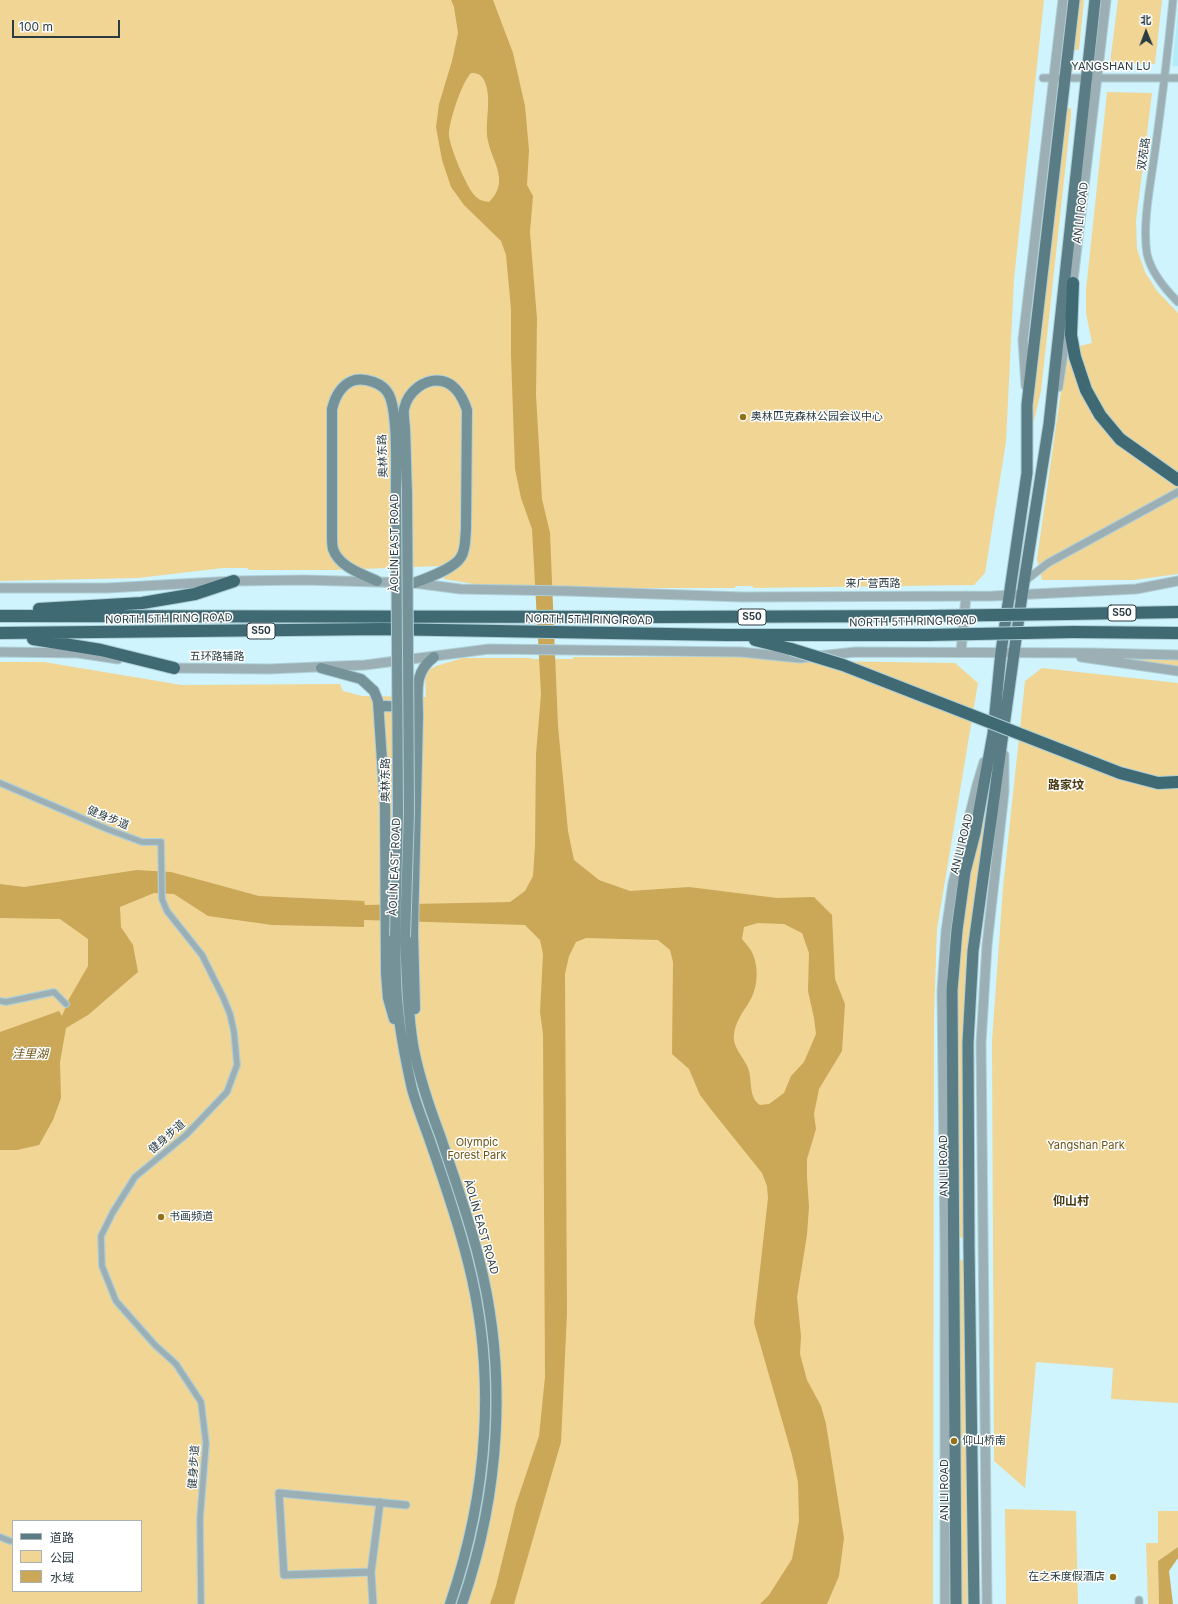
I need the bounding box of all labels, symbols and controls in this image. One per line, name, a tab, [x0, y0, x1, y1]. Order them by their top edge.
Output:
scale bar	[14, 12, 122, 38]
north arrow	[1126, 12, 1166, 52]
text: 北	[1140, 13, 1151, 27]
text: 100 m	[19, 19, 53, 34]
street label: YANGSHAN LU	[1071, 60, 1151, 74]
street label: 双苑路	[1135, 137, 1153, 171]
street label: AN LI ROAD	[1071, 181, 1091, 245]
place label: 奥林匹克森林公园会议中心	[751, 410, 883, 424]
marker: 奥林匹克森林公园会议中心	[738, 412, 748, 422]
street label: 奥林东路	[376, 434, 390, 478]
street label: ÀOLÍN EAST ROAD	[388, 494, 402, 592]
street label: 来广营西路	[846, 577, 900, 591]
road number: S50	[1108, 605, 1136, 621]
road number: S50	[738, 609, 766, 625]
street label: NORTH 5TH RING ROAD	[105, 611, 233, 627]
street label: NORTH 5TH RING ROAD	[525, 612, 653, 628]
street label: NORTH 5TH RING ROAD	[849, 614, 977, 630]
road number: S50	[247, 623, 275, 639]
street label: 五环路辅路	[190, 650, 244, 664]
street label: 奥林东路	[379, 758, 393, 802]
district label: 路家坟	[1048, 778, 1084, 792]
street label: 健身步道	[85, 804, 131, 832]
street label: AN LI ROAD	[948, 812, 976, 876]
street label: ÀOLÍN EAST ROAD	[387, 818, 403, 916]
water label: 洼里湖	[12, 1047, 48, 1061]
street label: 健身步道	[146, 1118, 188, 1156]
street label: AN LI ROAD	[937, 1135, 951, 1197]
park label: Olympic Forest Park	[447, 1136, 507, 1162]
park label: Yangshan Park	[1047, 1139, 1125, 1153]
street label: ÀOLÍN EAST ROAD	[461, 1178, 501, 1276]
district label: 仰山村	[1053, 1194, 1089, 1208]
place label: 书画频道	[169, 1210, 213, 1224]
marker: 书画频道	[156, 1212, 166, 1222]
place label: 仰山桥南	[962, 1434, 1006, 1448]
marker: 仰山桥南	[949, 1436, 959, 1446]
street label: 健身步道	[186, 1445, 202, 1489]
street label: AN LI ROAD	[938, 1459, 952, 1521]
legend	[12, 1520, 142, 1592]
text: 道路	[50, 1530, 74, 1545]
text: 公园	[50, 1550, 74, 1565]
text: 水域	[50, 1570, 74, 1585]
place label: 在之禾度假酒店	[1028, 1570, 1105, 1584]
marker: 在之禾度假酒店	[1108, 1572, 1118, 1582]

